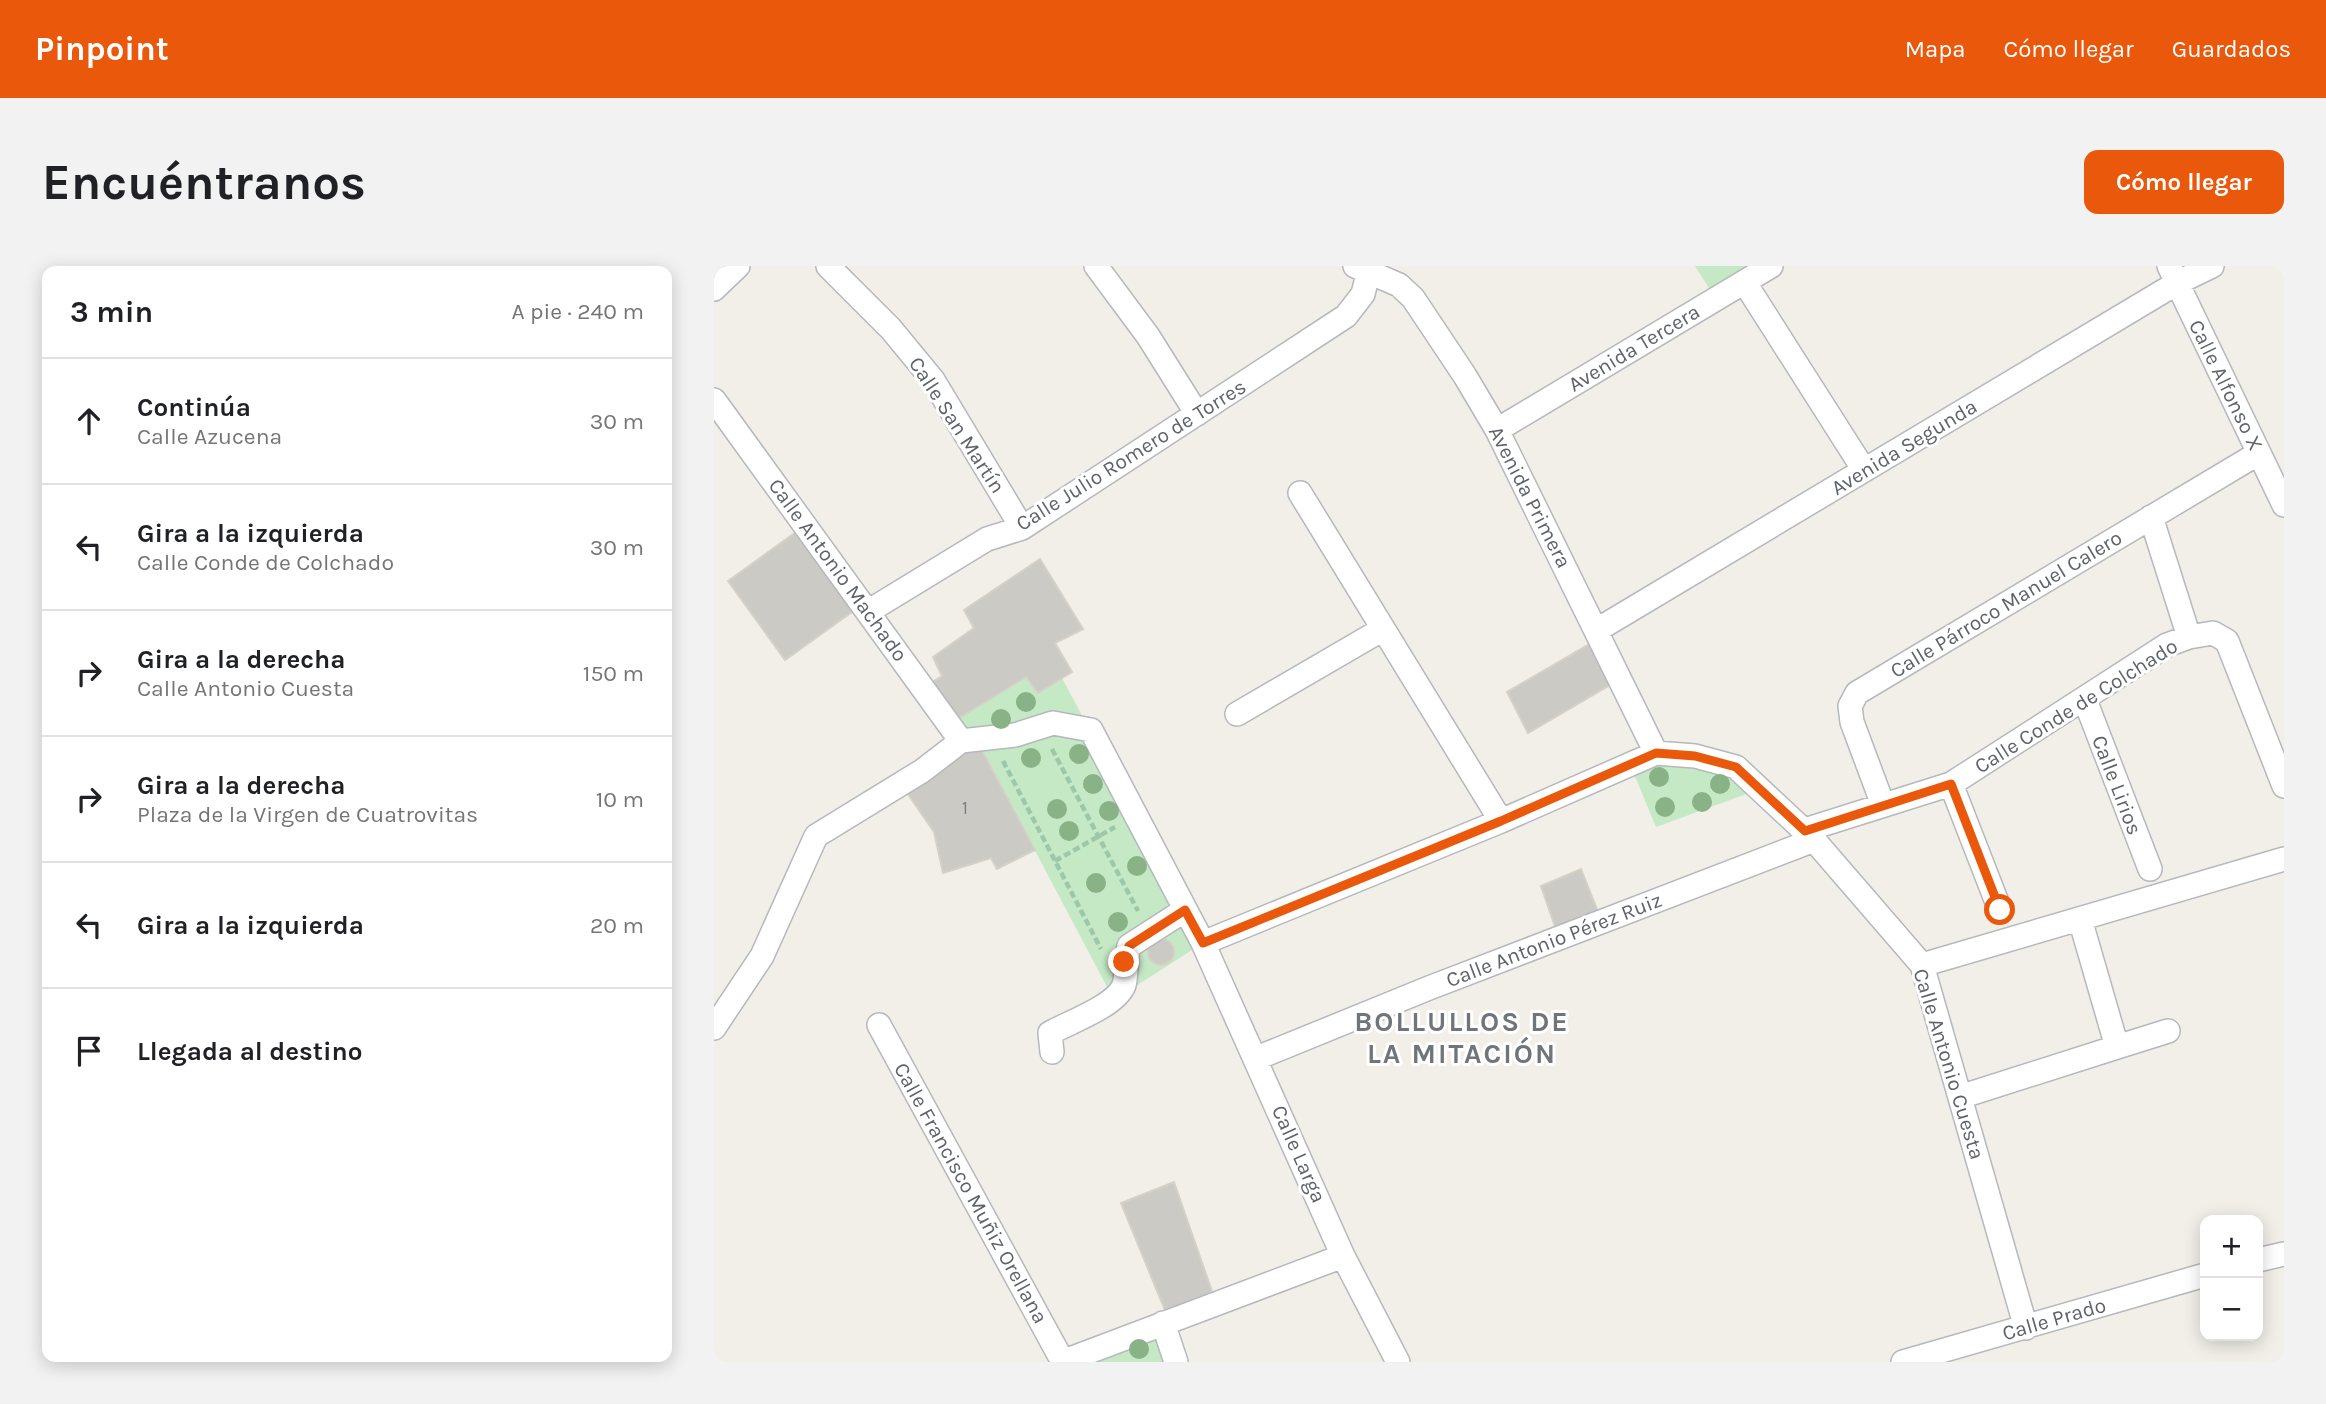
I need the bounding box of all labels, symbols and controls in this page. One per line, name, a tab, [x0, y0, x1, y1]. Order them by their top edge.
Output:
text: Pinpoint	[35, 30, 169, 68]
text: Mapa	[1905, 35, 1965, 63]
text: Cómo llegar	[2003, 35, 2134, 63]
text: Guardados	[2172, 35, 2291, 63]
button: Cómo llegar	[2084, 150, 2284, 214]
text: Encuéntranos	[42, 154, 366, 211]
text: 3 min	[70, 294, 153, 330]
text: A pie · 240 m	[511, 298, 644, 325]
street label: Avenida Tercera	[1564, 299, 1704, 397]
street label: Calle Alfonso X	[2184, 316, 2268, 454]
street label: Calle San Martín	[904, 352, 1010, 498]
street label: Calle Julio Romero de Torres	[1012, 374, 1250, 536]
text: Continúa	[137, 392, 251, 423]
street label: Avenida Segunda	[1827, 394, 1981, 500]
icon: ahead	[70, 402, 108, 440]
text: 30 m	[590, 408, 644, 435]
street label: Avenida Primera	[1484, 422, 1576, 572]
text: Calle Azucena	[137, 423, 282, 450]
street label: Calle Antonio Machado	[764, 474, 912, 666]
text: Gira a la izquierda	[137, 518, 364, 549]
street label: Calle Párroco Manuel Calero	[1886, 525, 2126, 683]
icon: left	[70, 528, 108, 566]
text: 30 m	[590, 534, 644, 561]
text: Calle Conde de Colchado	[137, 549, 394, 576]
street label: Calle Conde de Colchado	[1970, 634, 2182, 778]
text: Gira a la derecha	[137, 644, 346, 675]
icon: right	[70, 654, 108, 692]
text: 150 m	[583, 660, 644, 687]
text: Calle Antonio Cuesta	[137, 675, 354, 702]
street label: Calle Lirios	[2087, 732, 2147, 838]
text: Gira a la derecha	[137, 770, 346, 801]
icon: right	[70, 780, 108, 818]
text: 10 m	[596, 786, 644, 813]
house number: 1	[962, 797, 968, 819]
text: Plaza de la Virgen de Cuatrovitas	[137, 801, 478, 828]
street label: Calle Antonio Pérez Ruiz	[1443, 888, 1665, 992]
route start	[1984, 894, 2015, 925]
icon: left	[70, 906, 108, 944]
text: Gira a la izquierda	[137, 910, 364, 941]
text: 20 m	[590, 912, 644, 939]
route end	[1108, 946, 1139, 977]
street label: Calle Antonio Cuesta	[1909, 966, 1989, 1162]
district label: BOLLULLOS DE LA MITACIÓN	[1354, 1005, 1570, 1070]
icon: arrive	[70, 1032, 108, 1070]
text: Llegada al destino	[137, 1036, 363, 1067]
street label: Calle Francisco Muñiz Orellana	[889, 1059, 1053, 1327]
street label: Calle Larga	[1267, 1102, 1331, 1206]
map controls	[2200, 1215, 2263, 1341]
button: +	[2200, 1215, 2263, 1278]
button: −	[2200, 1278, 2263, 1341]
street label: Calle Prado	[1999, 1293, 2109, 1345]

